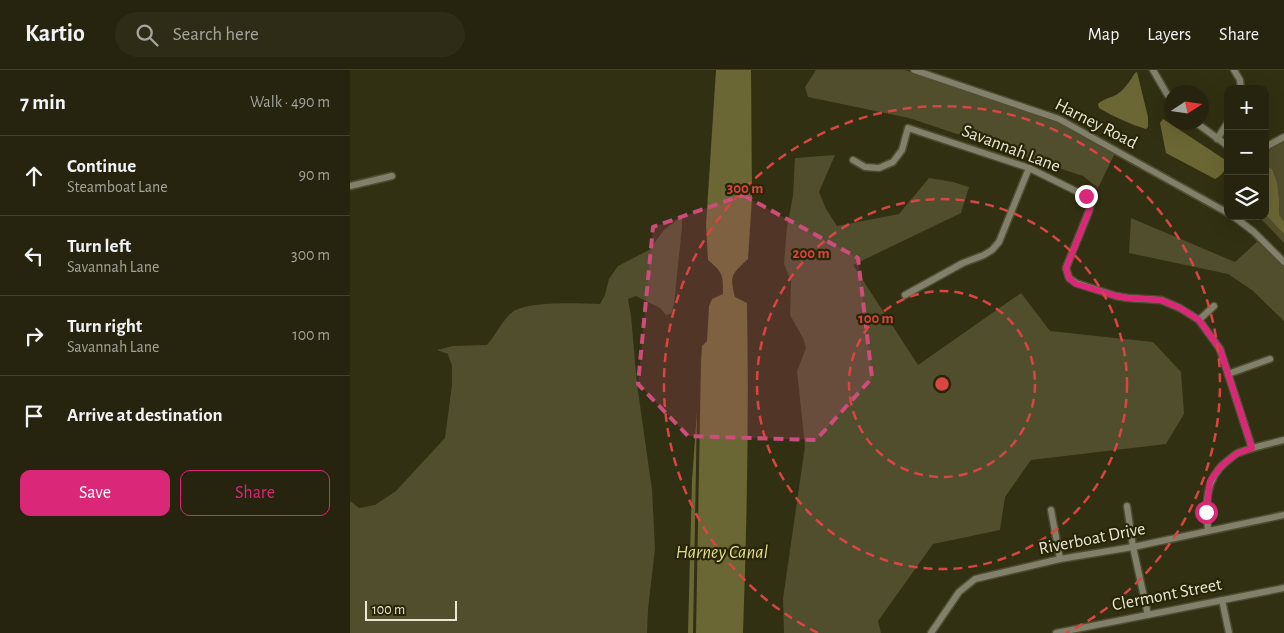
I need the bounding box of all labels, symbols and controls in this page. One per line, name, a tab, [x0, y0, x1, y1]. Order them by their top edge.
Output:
search box	[115, 12, 465, 57]
icon: search	[133, 21, 161, 49]
text: Kartio	[25, 22, 85, 46]
text: Search here	[173, 25, 259, 44]
text: Map	[1088, 26, 1119, 44]
text: Layers	[1147, 26, 1191, 44]
text: Share	[1219, 26, 1259, 44]
north arrow	[1164, 85, 1209, 130]
map controls	[1224, 85, 1269, 220]
button: +	[1224, 85, 1269, 130]
text: 7 min	[20, 92, 66, 113]
text: Walk · 490 m	[250, 94, 330, 110]
street label: Harney Road	[1052, 96, 1140, 152]
street label: Savannah Lane	[959, 122, 1063, 176]
button: −	[1224, 130, 1269, 175]
text: Continue	[67, 157, 136, 176]
icon: ahead	[20, 162, 48, 190]
text: 90 m	[299, 167, 330, 183]
button: layers	[1224, 175, 1269, 220]
text: Steamboat Lane	[67, 179, 168, 195]
text: 300 m	[727, 181, 763, 196]
route end	[1075, 185, 1098, 208]
text: Turn left	[67, 237, 131, 256]
icon: left	[20, 242, 48, 270]
text: 200 m	[792, 246, 830, 261]
text: 300 m	[291, 247, 330, 263]
text: Savannah Lane	[67, 259, 159, 275]
text: 100 m	[858, 311, 894, 326]
text: Turn right	[67, 317, 142, 336]
icon: right	[20, 322, 48, 350]
text: 100 m	[292, 327, 330, 343]
text: Savannah Lane	[67, 339, 159, 355]
centre of rings	[933, 375, 951, 393]
icon: arrive	[20, 402, 48, 430]
text: Arrive at destination	[67, 406, 223, 425]
button: Save	[20, 470, 170, 516]
button: Share	[180, 470, 330, 516]
route start	[1195, 501, 1218, 524]
street label: Riverboat Drive	[1037, 520, 1147, 558]
water label: Harney Canal	[676, 543, 769, 562]
street label: Clermont Street	[1111, 575, 1224, 614]
scale bar	[365, 598, 458, 621]
text: 100 m	[372, 603, 405, 617]

